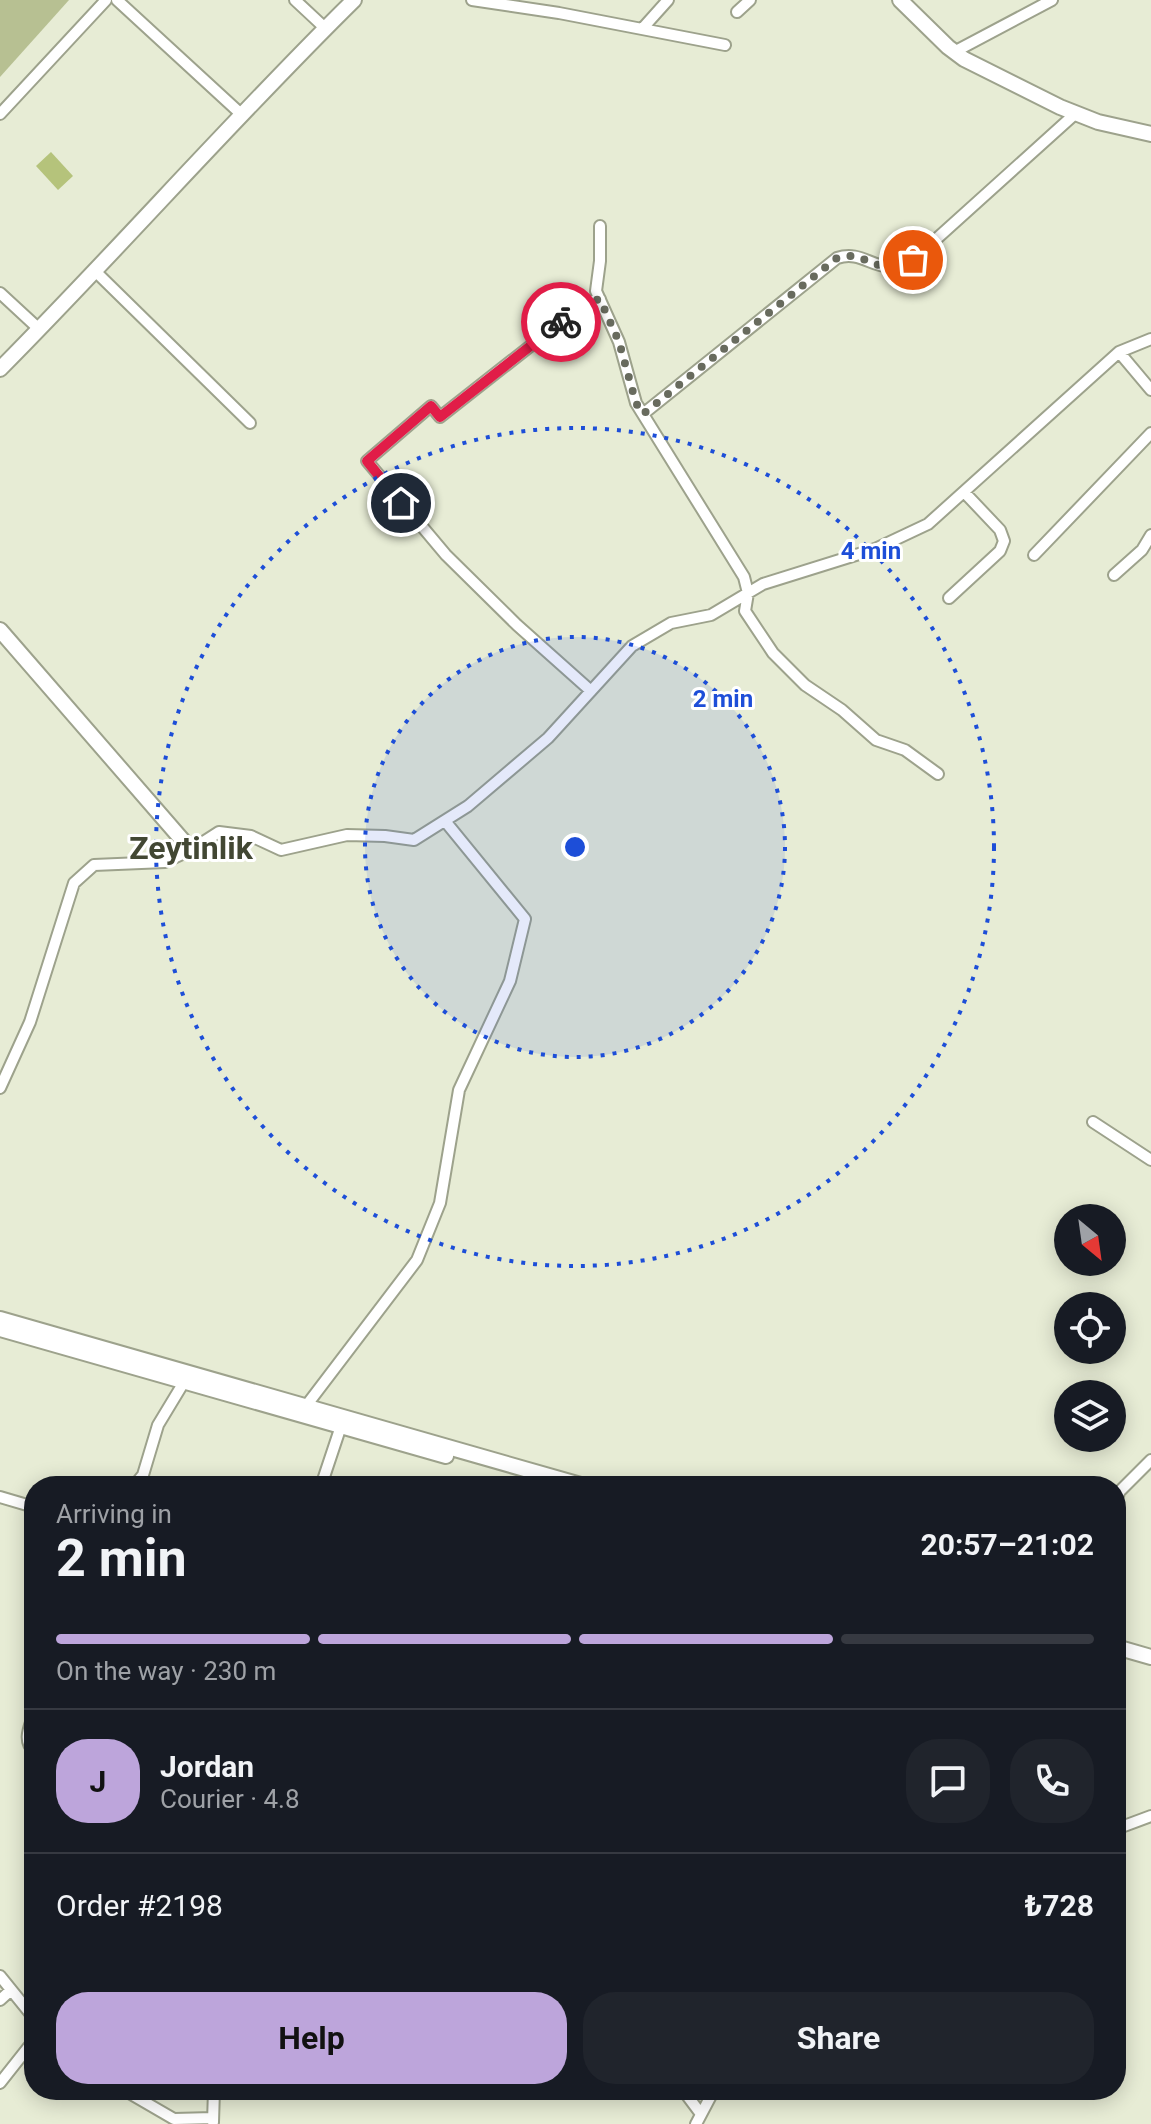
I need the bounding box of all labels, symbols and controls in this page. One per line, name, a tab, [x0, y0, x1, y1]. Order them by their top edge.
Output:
pin	[879, 226, 947, 294]
icon: bag	[891, 238, 935, 282]
courier	[521, 282, 601, 362]
icon: bike	[539, 300, 583, 344]
pin	[367, 469, 435, 537]
icon: home	[379, 481, 423, 525]
text: 4 min	[841, 537, 901, 565]
text: 2 min	[693, 685, 753, 713]
district label: Zeytinlik	[129, 829, 254, 867]
centre of rings	[561, 833, 589, 861]
north arrow	[1054, 1204, 1126, 1276]
map controls	[1054, 1204, 1126, 1452]
button: locate	[1054, 1292, 1126, 1364]
button: layers	[1054, 1380, 1126, 1452]
text: Arriving in	[56, 1499, 172, 1529]
text: 20:57–21:02	[920, 1527, 1094, 1562]
text: 2 min	[56, 1528, 187, 1589]
text: On the way · 230 m	[56, 1656, 276, 1686]
button: chat	[906, 1739, 990, 1823]
button: phone	[1010, 1739, 1094, 1823]
text: Jordan	[160, 1749, 254, 1784]
text: J	[90, 1764, 106, 1799]
text: Courier · 4.8	[160, 1784, 300, 1814]
text: Order #2198	[56, 1888, 223, 1923]
text: ₺728	[1025, 1888, 1094, 1923]
button: Help	[56, 1992, 567, 2084]
button: Share	[583, 1992, 1094, 2084]

